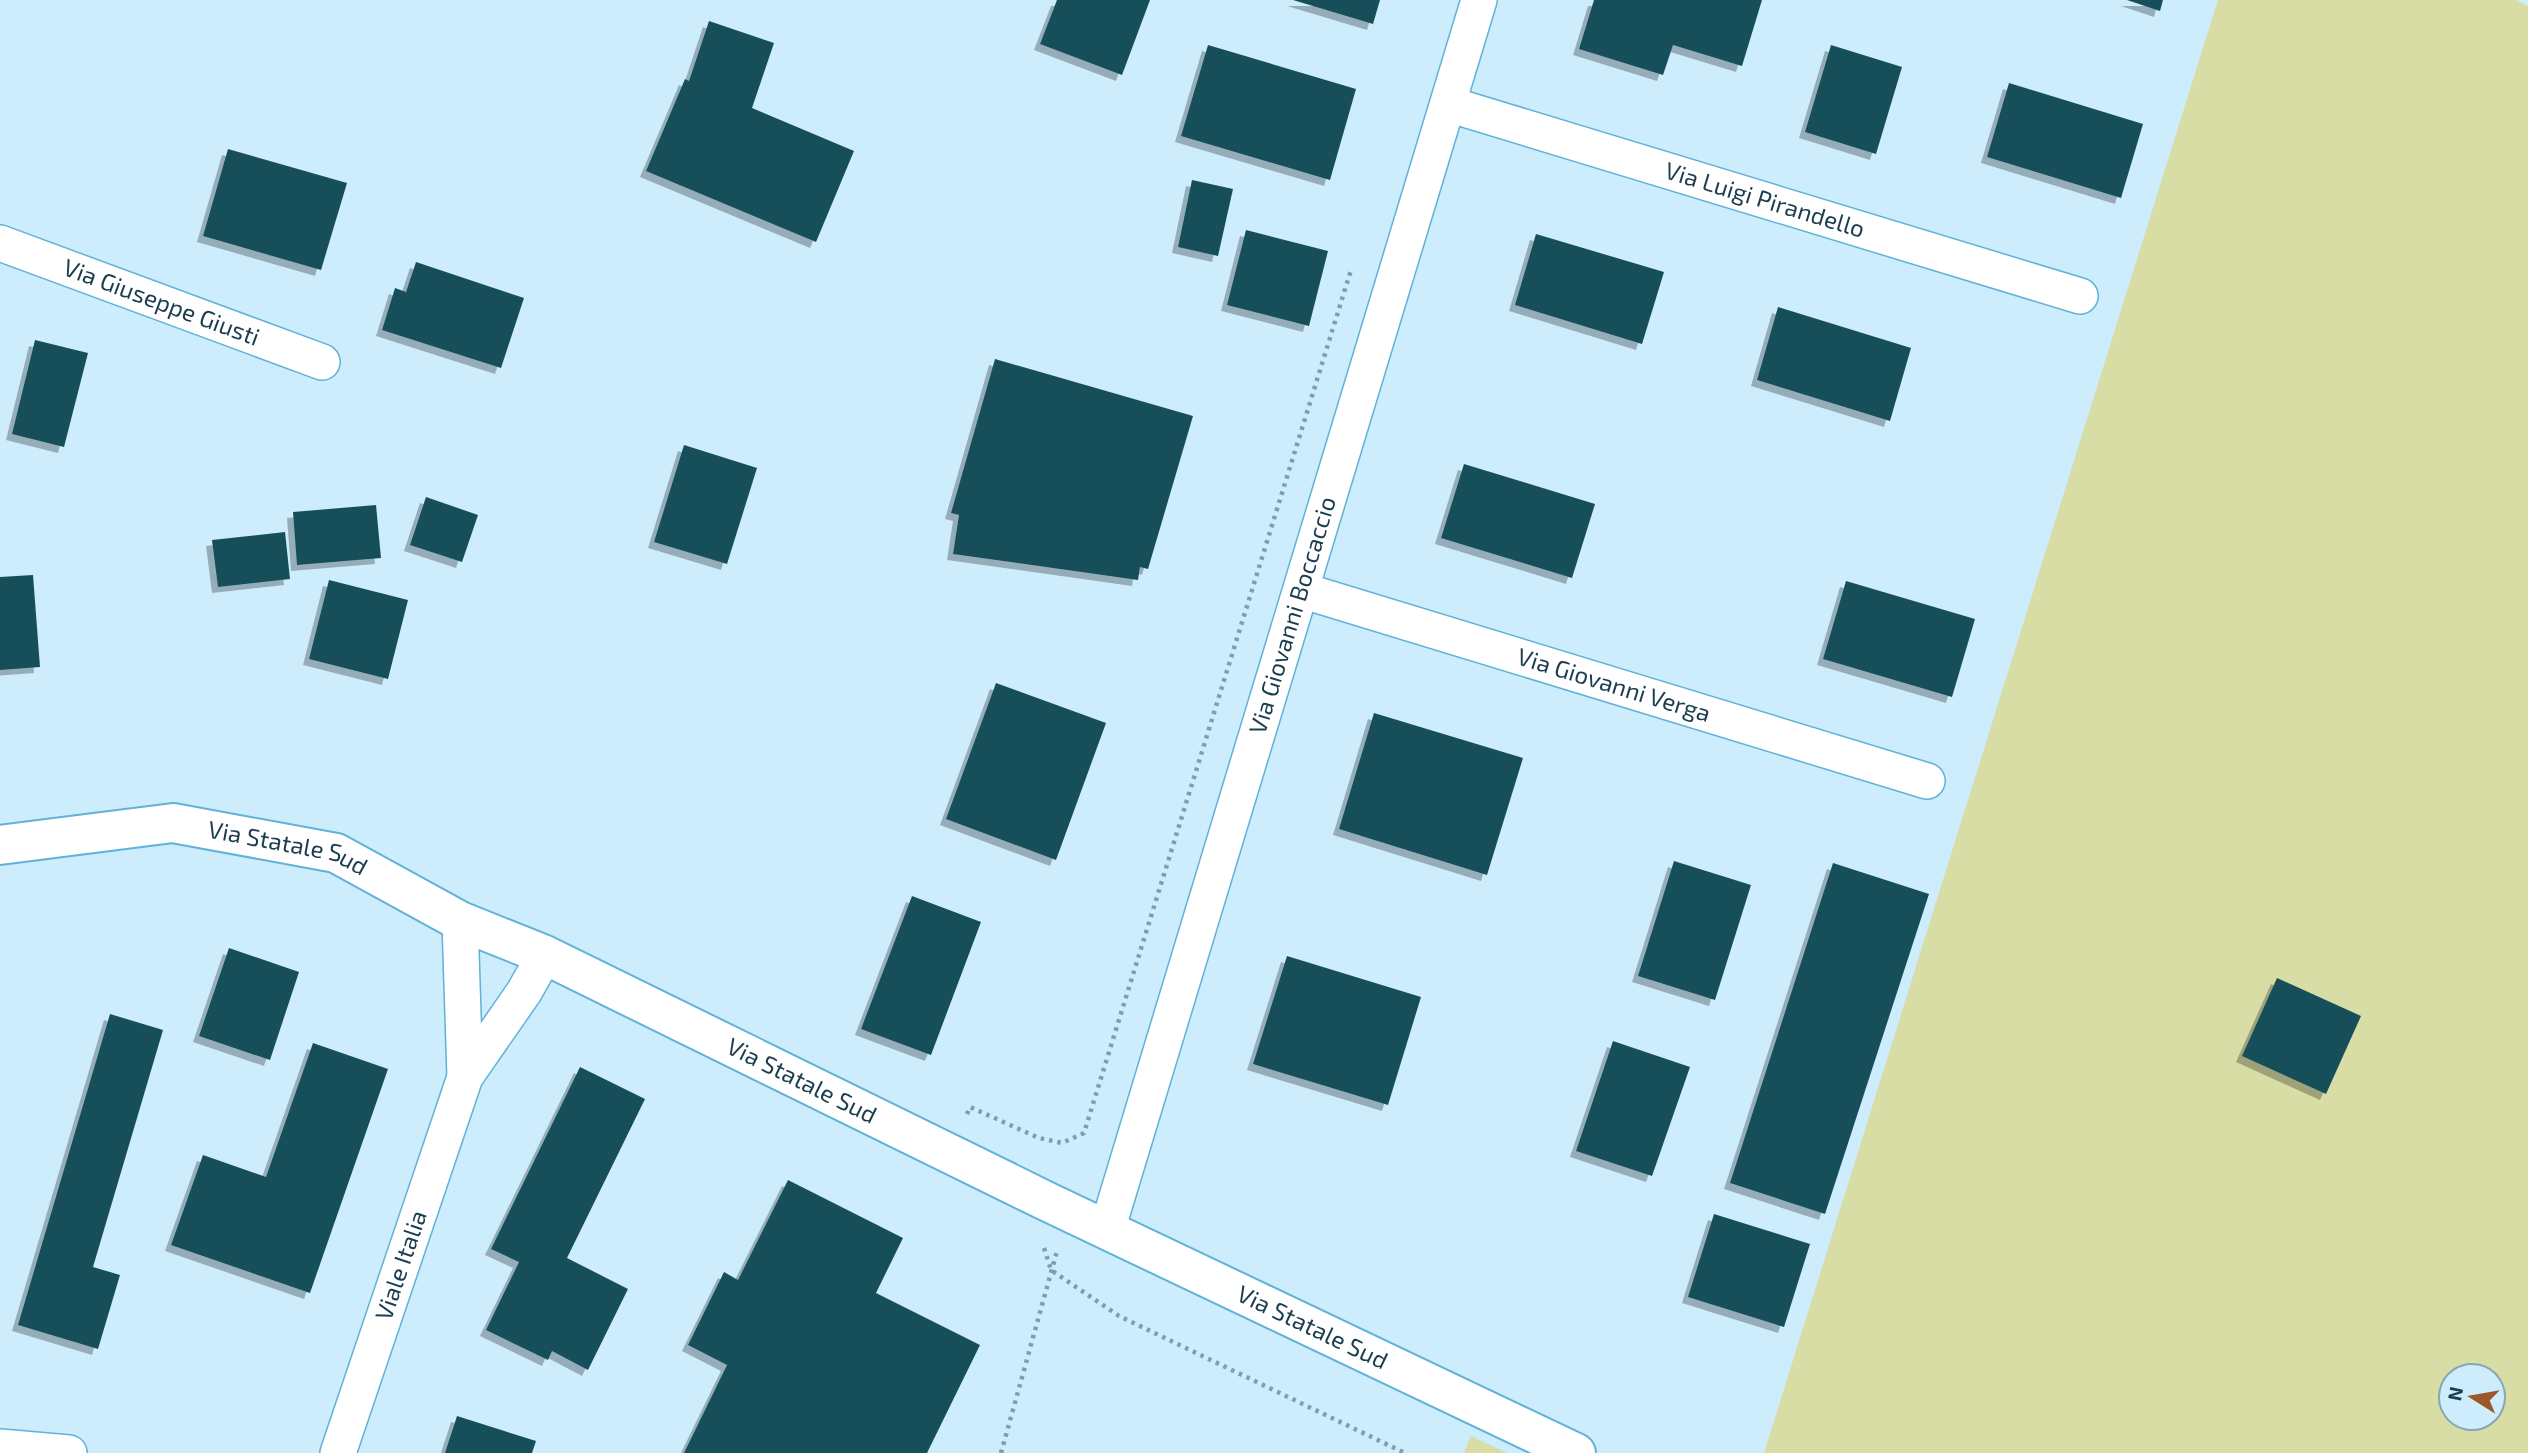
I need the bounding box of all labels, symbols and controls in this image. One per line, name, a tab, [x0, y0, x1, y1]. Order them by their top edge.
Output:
street label: Via Luigi Pirandello	[1662, 155, 1869, 243]
street label: Via Giuseppe Giusti	[60, 252, 264, 351]
street label: Via Giovanni Boccaccio	[1242, 493, 1341, 737]
street label: Via Giovanni Verga	[1514, 641, 1714, 727]
street label: Via Statale Sud	[206, 814, 373, 881]
street label: Via Statale Sud	[723, 1031, 882, 1129]
street label: Viale Italia	[368, 1206, 432, 1324]
street label: Via Statale Sud	[1233, 1278, 1393, 1374]
north arrow	[2437, 1362, 2507, 1432]
text: N	[2442, 1385, 2467, 1403]

